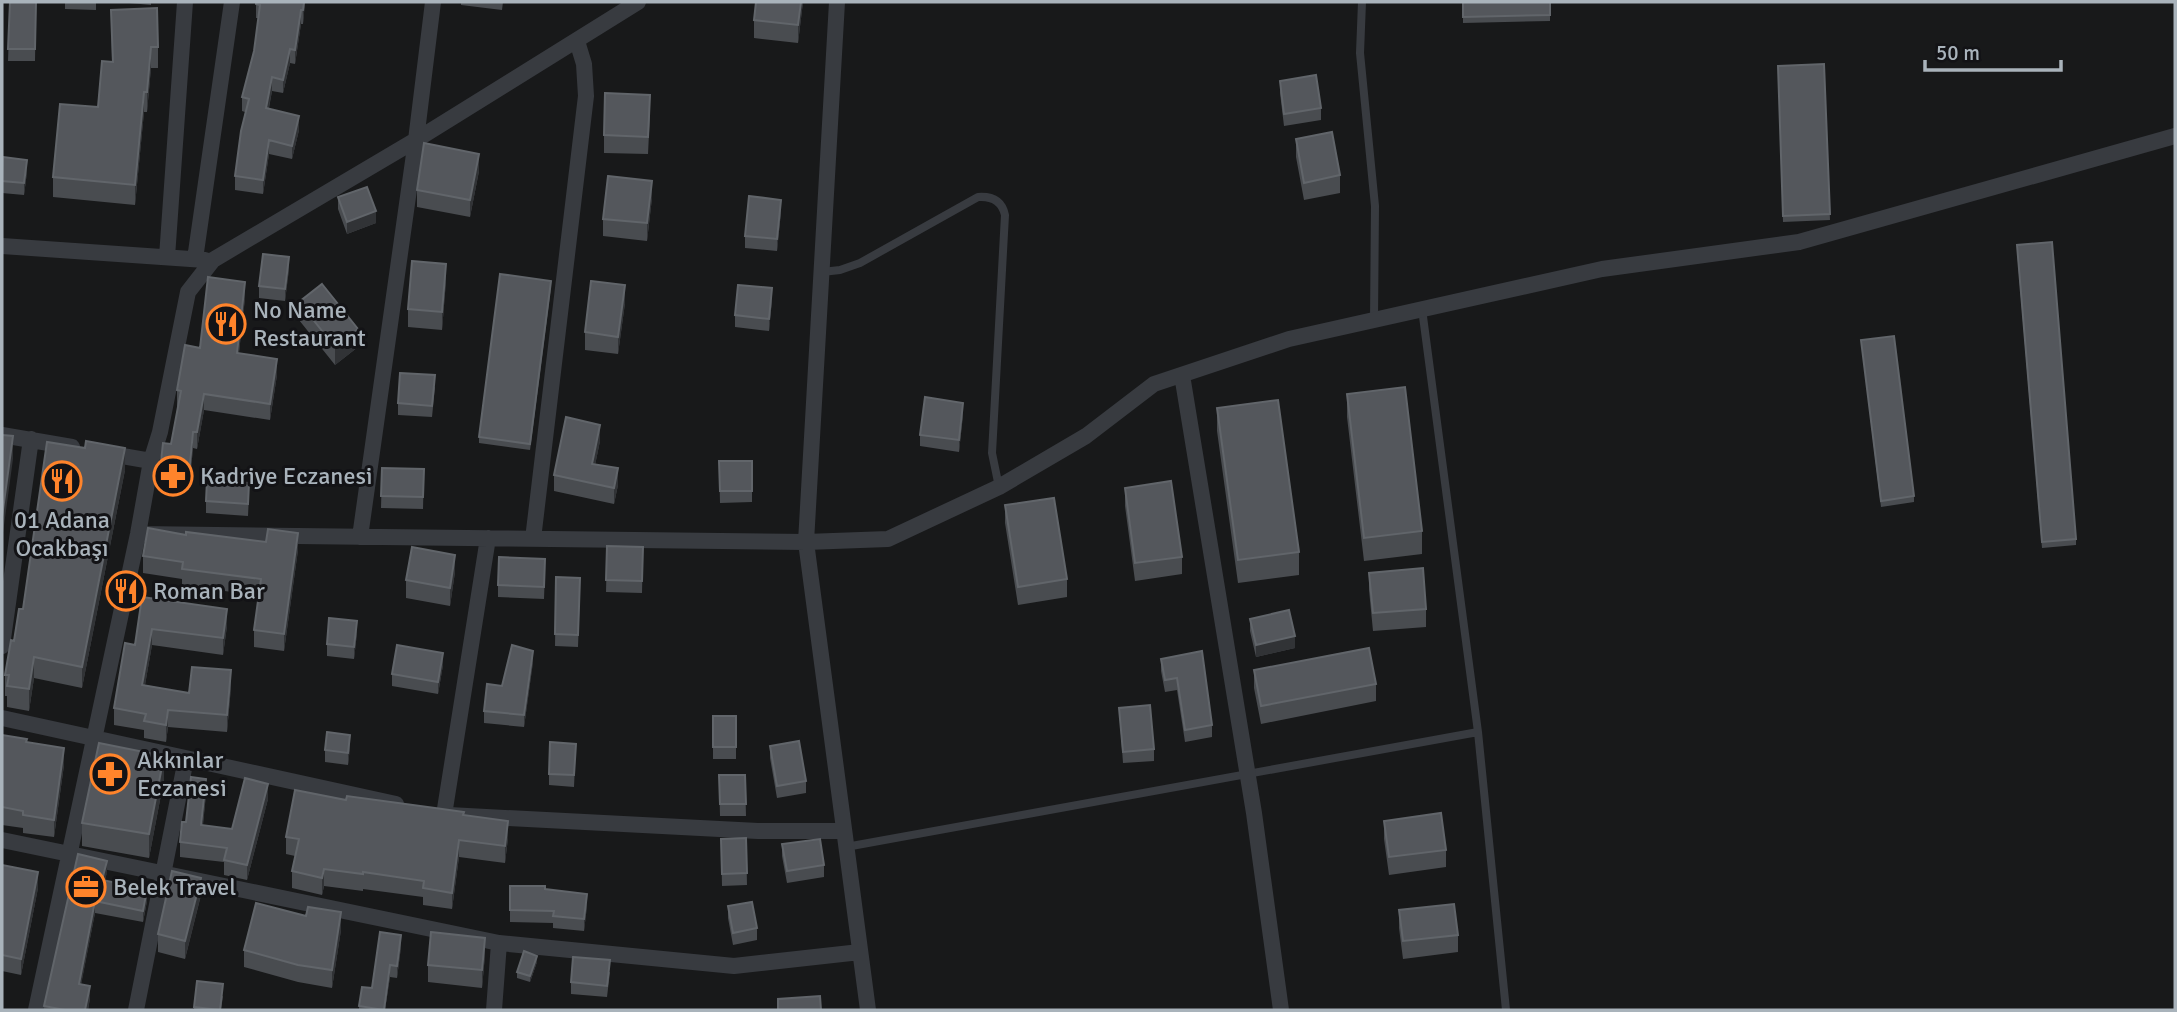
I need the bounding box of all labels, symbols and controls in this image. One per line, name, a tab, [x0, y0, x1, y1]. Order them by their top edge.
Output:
scale bar	[1925, 28, 2062, 72]
text: 50 m	[1936, 40, 1980, 66]
place label: No Name Restaurant	[253, 295, 366, 353]
restaurant icon: No Name Restaurant	[205, 303, 247, 345]
pharmacy icon: Kadriye Eczanesi	[152, 455, 194, 497]
restaurant icon: 01 Adana Ocakbaşı	[41, 460, 83, 502]
place label: Kadriye Eczanesi	[200, 461, 373, 491]
place label: 01 Adana Ocakbaşı	[14, 505, 110, 563]
restaurant icon: Roman Bar	[105, 570, 147, 612]
place label: Roman Bar	[153, 576, 265, 606]
place label: Akkınlar Eczanesi	[137, 745, 227, 803]
pharmacy icon: Akkınlar Eczanesi	[89, 753, 131, 795]
office icon: Belek Travel	[65, 866, 107, 908]
place label: Belek Travel	[113, 872, 236, 902]

